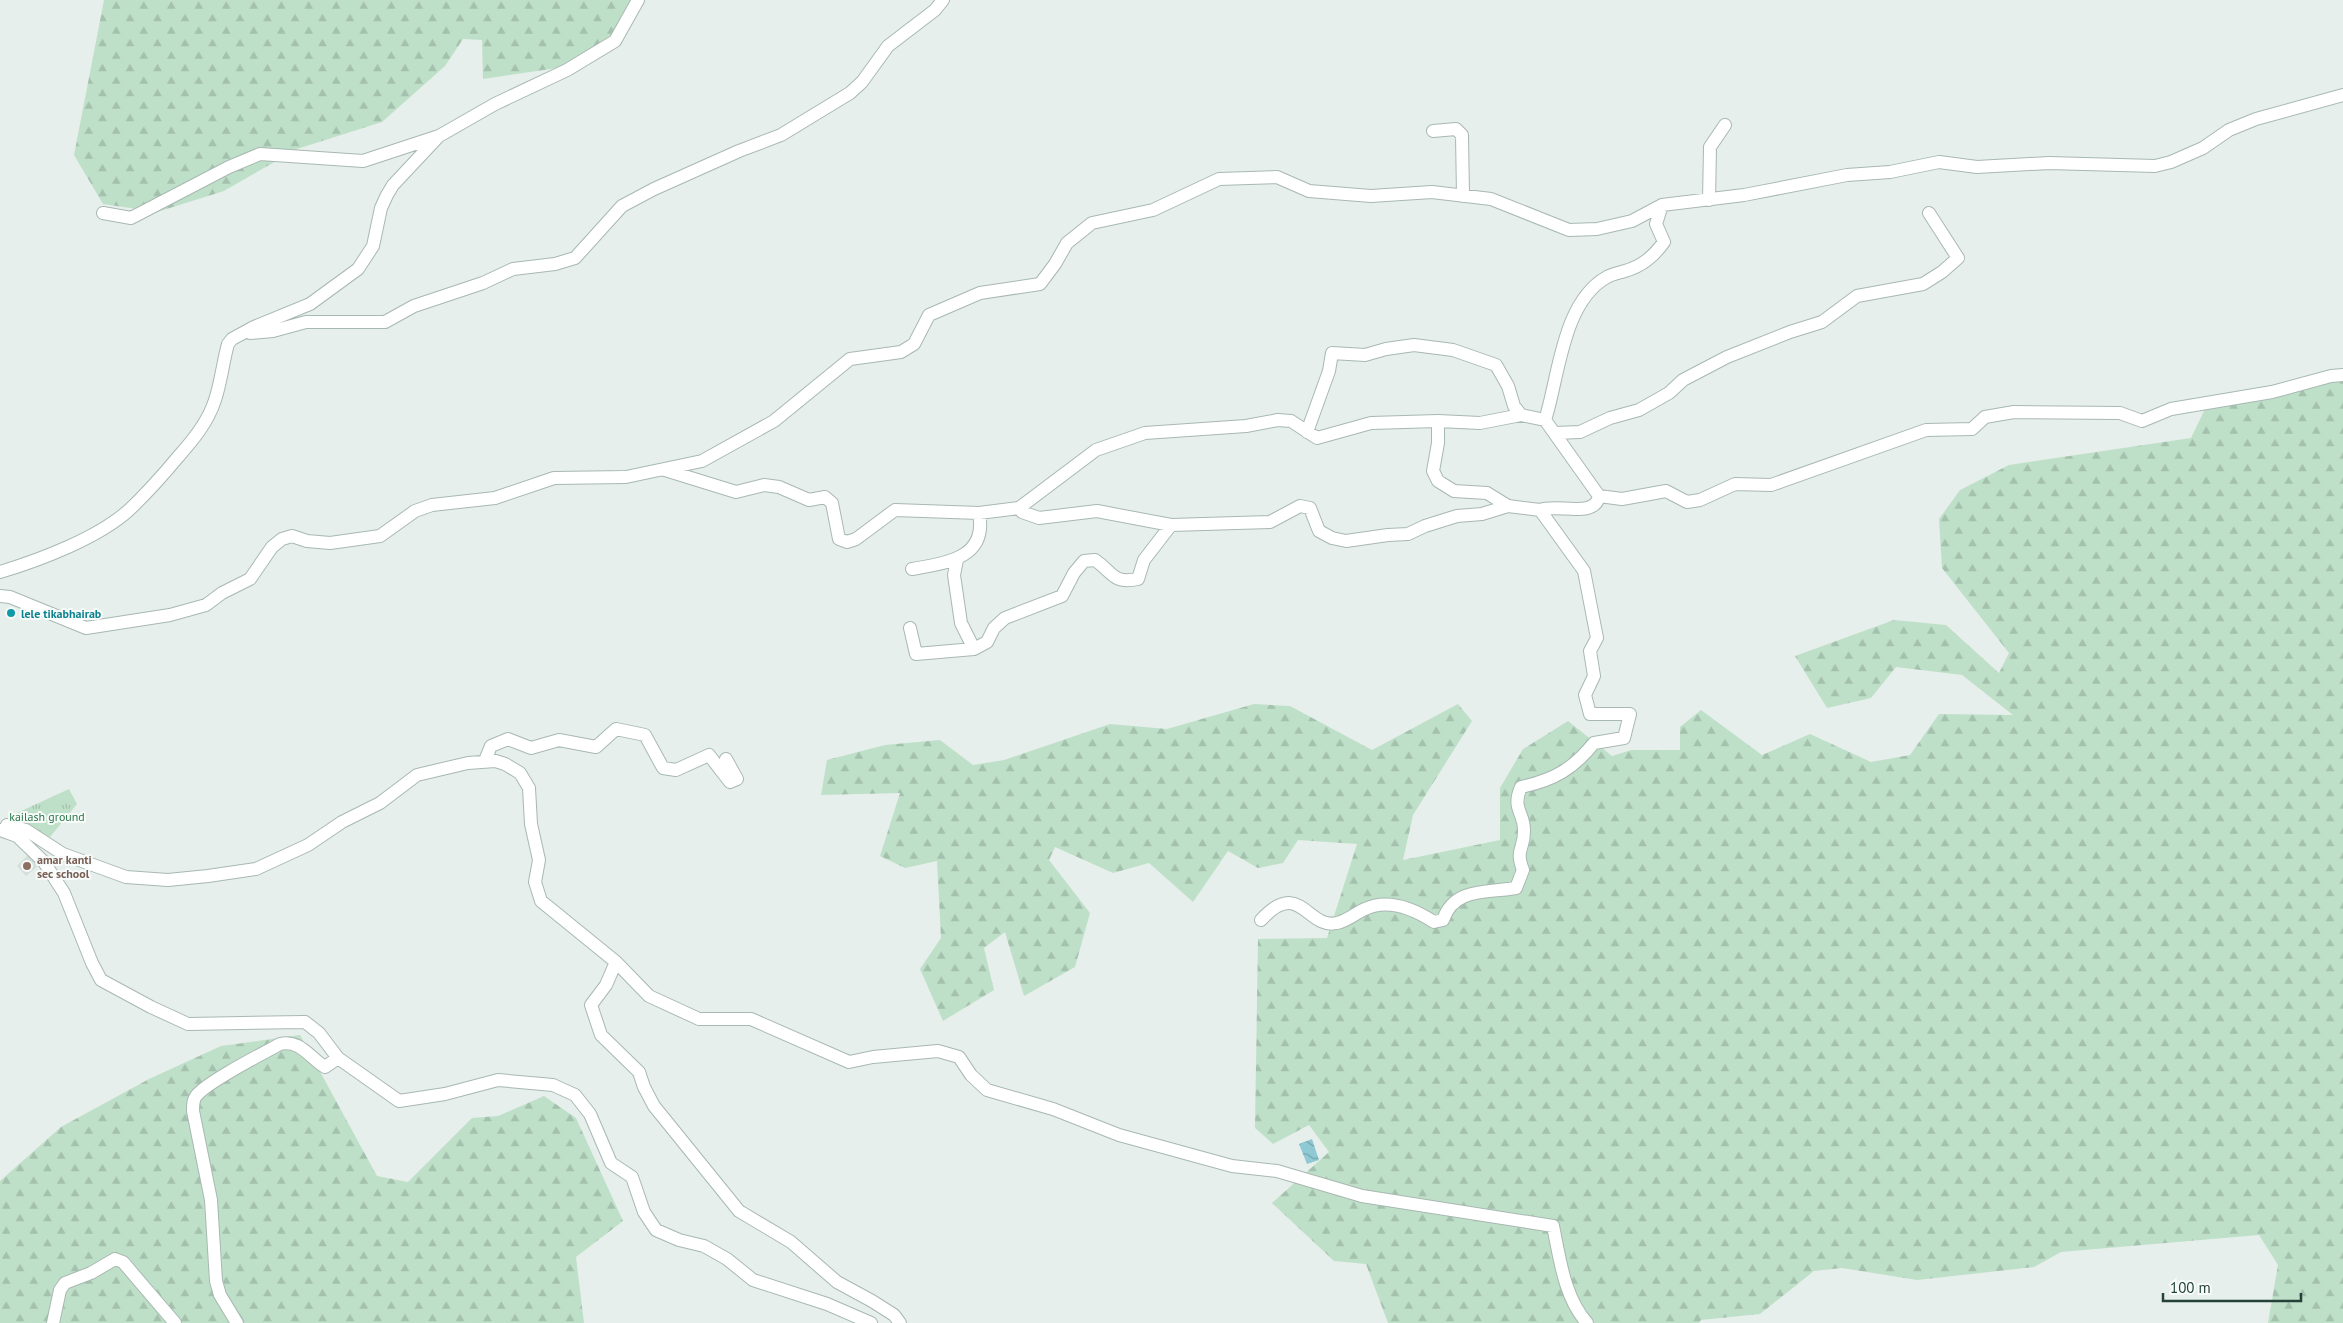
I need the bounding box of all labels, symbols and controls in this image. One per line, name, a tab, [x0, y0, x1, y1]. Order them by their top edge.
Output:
place label: lele tikabhairab	[21, 606, 102, 621]
marker: lele tikabhairab	[5, 607, 17, 619]
park label: kailash ground	[9, 809, 85, 824]
place label: amar kanti sec school	[37, 852, 92, 881]
marker: amar kanti sec school	[21, 860, 33, 872]
scale bar	[2163, 1270, 2300, 1302]
text: 100 m	[2170, 1278, 2211, 1297]

